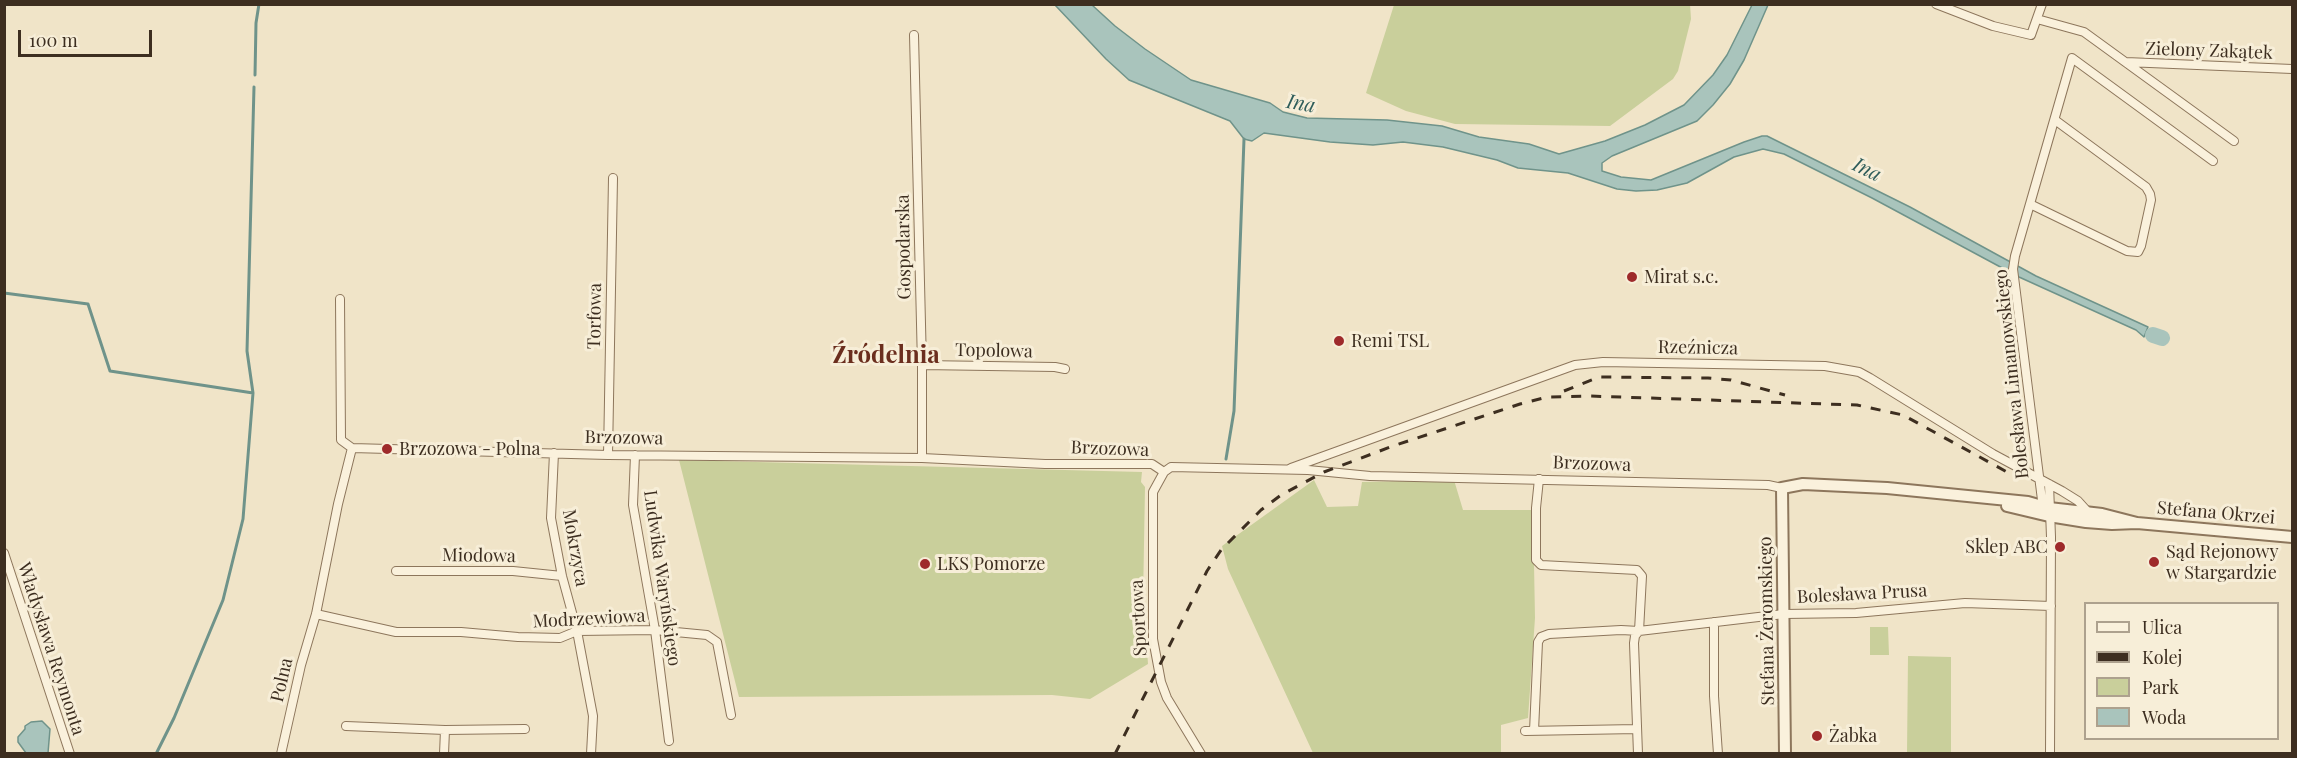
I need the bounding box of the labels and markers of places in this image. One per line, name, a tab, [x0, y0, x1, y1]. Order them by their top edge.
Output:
place label: Mirat s.c.	[1644, 266, 1719, 288]
marker: Mirat s.c.	[1625, 270, 1639, 284]
place label: Remi TSL	[1351, 330, 1429, 352]
marker: Remi TSL	[1332, 334, 1346, 348]
place label: Brzozowa - Polna	[399, 438, 540, 460]
marker: Brzozowa - Polna	[380, 442, 394, 456]
place label: Sklep ABC	[1965, 536, 2048, 558]
marker: Sklep ABC	[2053, 540, 2067, 554]
place label: Sąd Rejonowy w Stargardzie	[2166, 541, 2278, 584]
place label: LKS Pomorze	[937, 553, 1045, 575]
marker: Sąd Rejonowy w Stargardzie	[2147, 555, 2161, 569]
marker: LKS Pomorze	[918, 557, 932, 571]
place label: Żabka	[1829, 725, 1877, 747]
marker: Żabka	[1810, 729, 1824, 743]

